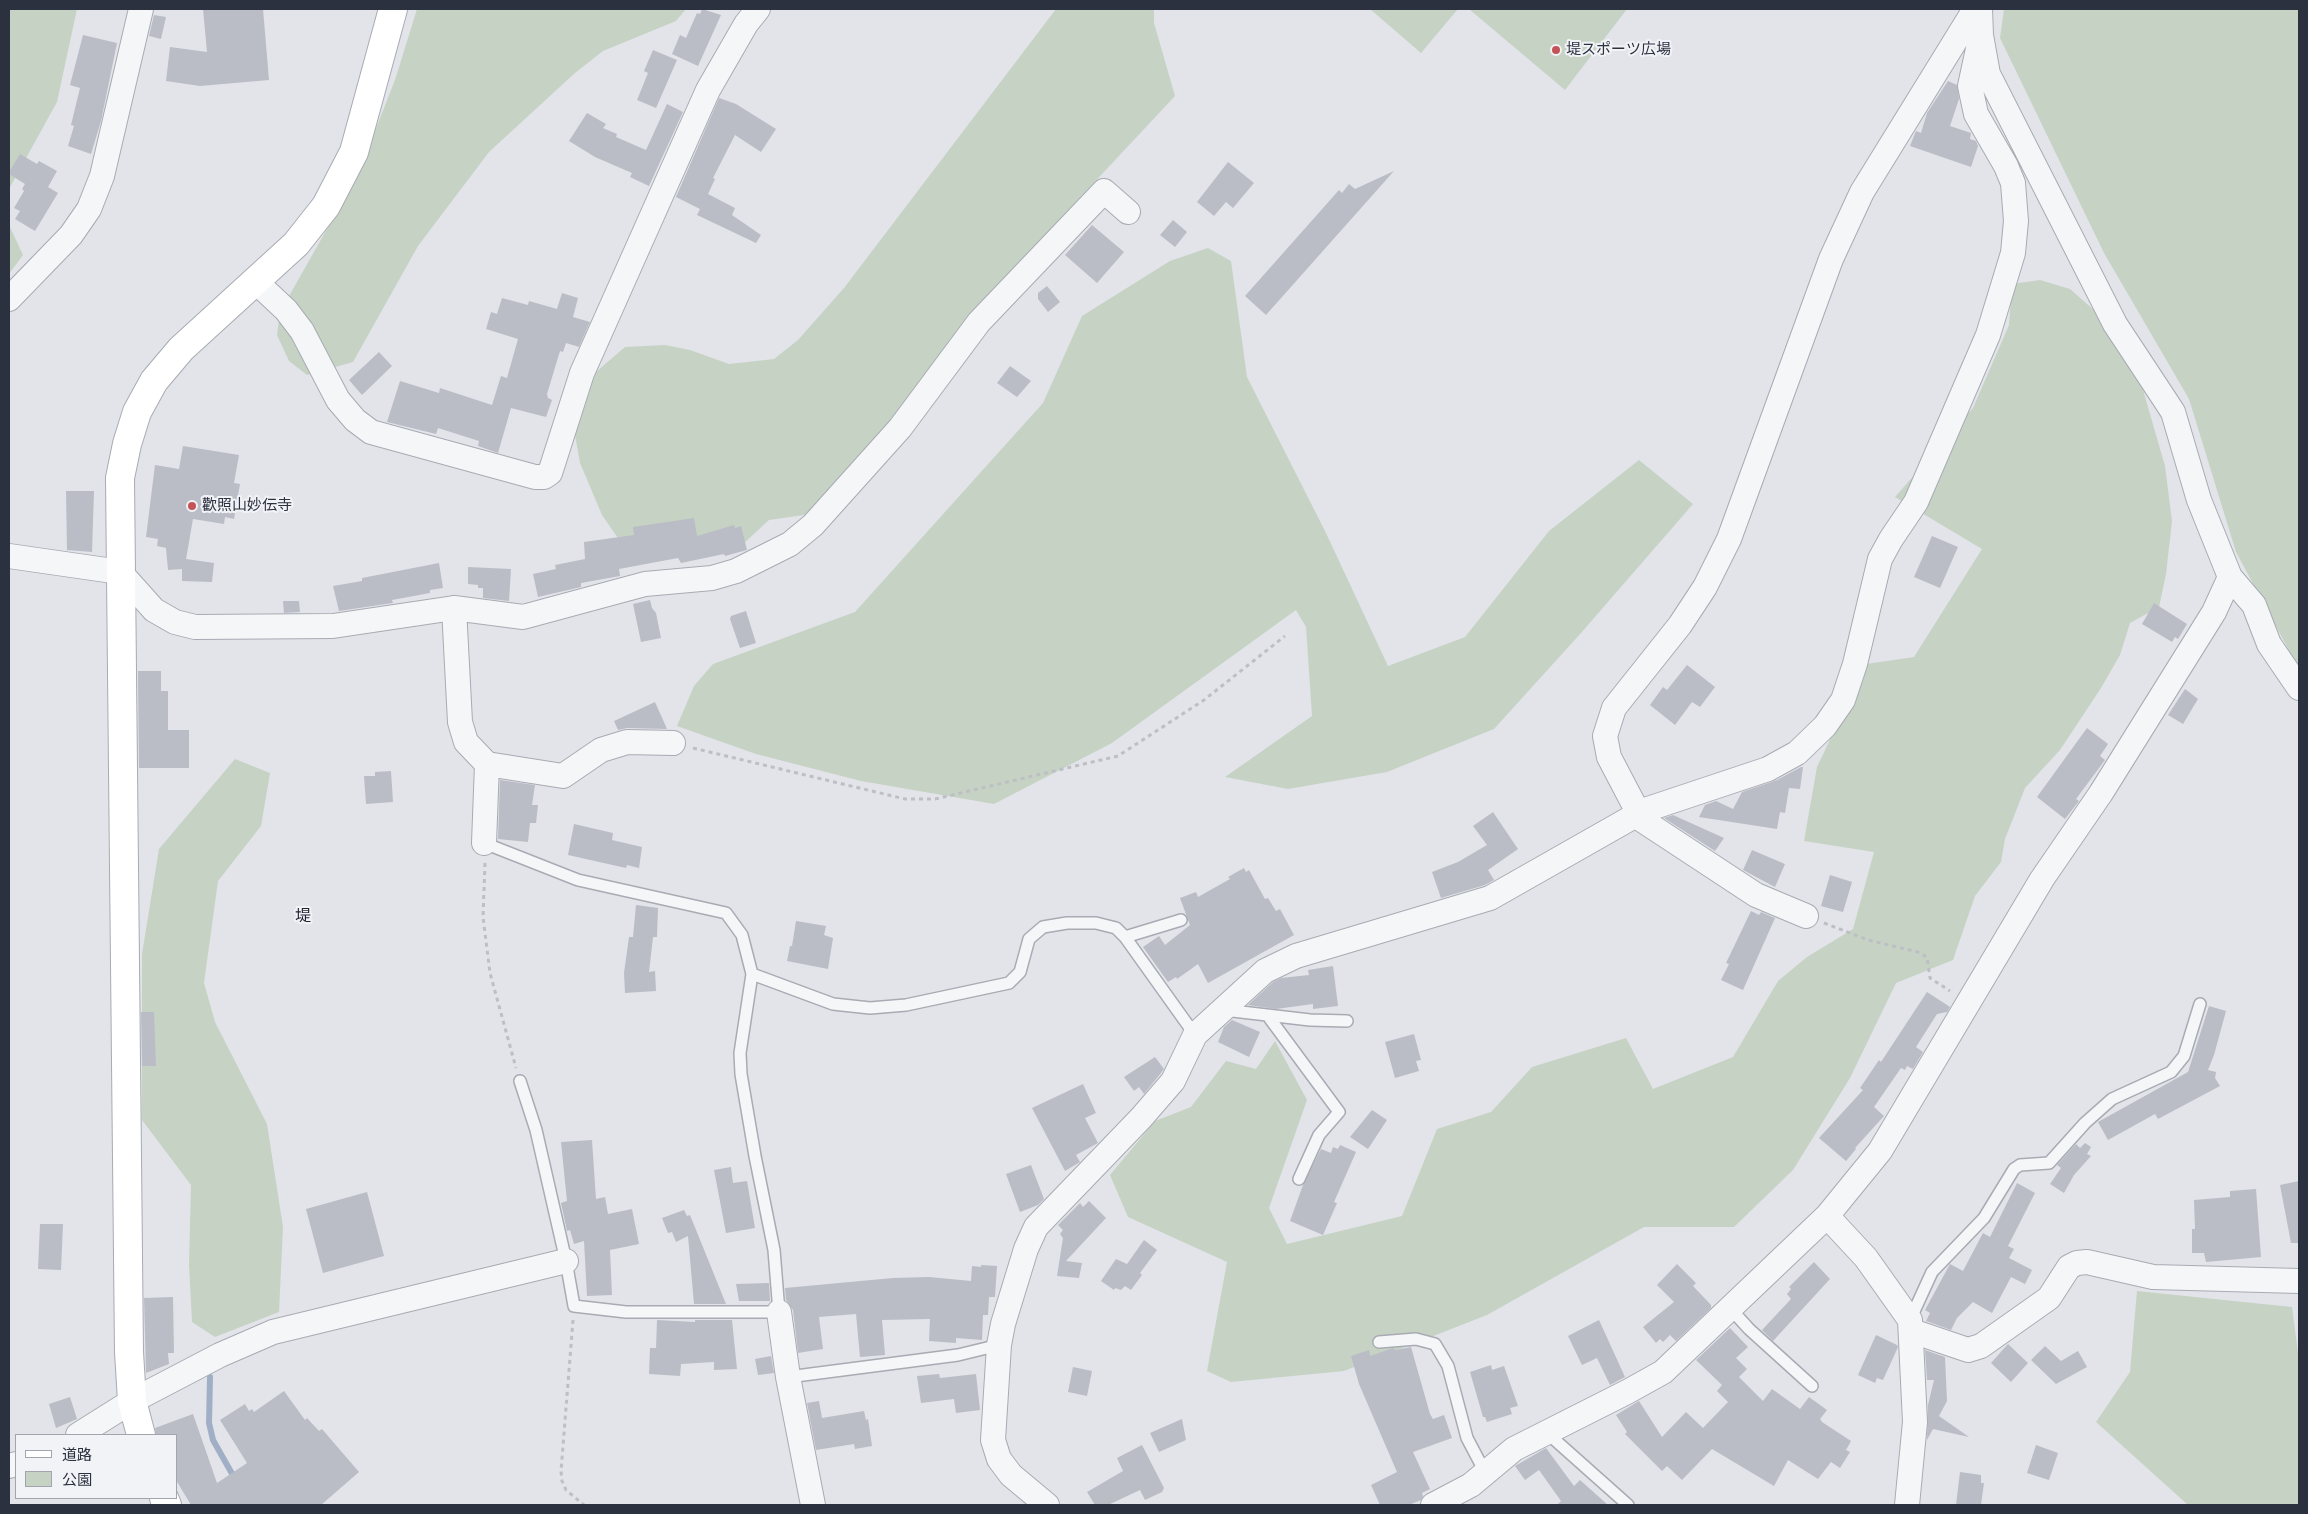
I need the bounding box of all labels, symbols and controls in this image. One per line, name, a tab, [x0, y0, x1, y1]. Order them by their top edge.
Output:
place label: 堤スポーツ広場	[1566, 41, 1671, 59]
marker: 堤スポーツ広場	[1550, 44, 1562, 56]
place label: 歡照山妙伝寺	[202, 497, 292, 515]
marker: 歡照山妙伝寺	[186, 500, 198, 512]
district label: 堤	[295, 906, 311, 926]
legend	[15, 1434, 178, 1499]
text: 道路	[62, 1444, 92, 1464]
text: 公園	[62, 1469, 92, 1489]

